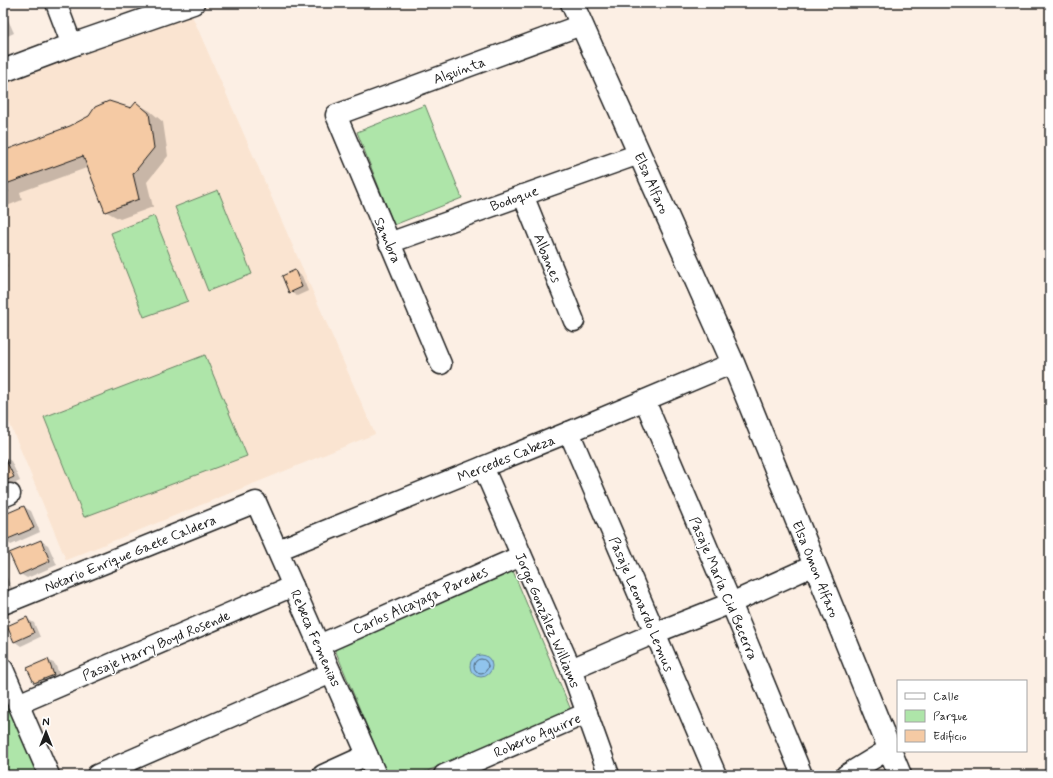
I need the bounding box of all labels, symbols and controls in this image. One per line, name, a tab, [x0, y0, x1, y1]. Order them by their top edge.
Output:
street label: Alquinta	[431, 53, 488, 89]
street label: Elsa Alfaro	[630, 150, 673, 217]
street label: Bodoque	[488, 182, 541, 216]
street label: Sambra	[369, 215, 405, 266]
street label: Albanes	[529, 231, 565, 286]
street label: Mercedes Cabeza	[455, 431, 558, 487]
street label: Notario Enrique Gaete Caldera	[42, 511, 219, 597]
street label: Pasaje María Cid Becerra	[685, 514, 761, 663]
street label: Elsa Omon Alfaro	[787, 518, 843, 621]
street label: Pasaje Leonardo Lemus	[604, 534, 678, 675]
street label: Jorge González Williams	[509, 550, 584, 691]
street label: Carlos Alcayaga Paredes	[350, 563, 492, 641]
street label: Rebeca Femenias	[286, 587, 345, 690]
street label: Pasaje Harry Boyd Rosende	[80, 606, 233, 685]
legend	[897, 680, 1027, 752]
text: Calle	[933, 689, 959, 705]
street label: Roberto Aguirre	[491, 709, 584, 762]
text: Parque	[933, 709, 968, 725]
north arrow	[26, 712, 66, 752]
text: N	[42, 716, 50, 730]
text: Edificio	[933, 729, 967, 745]

